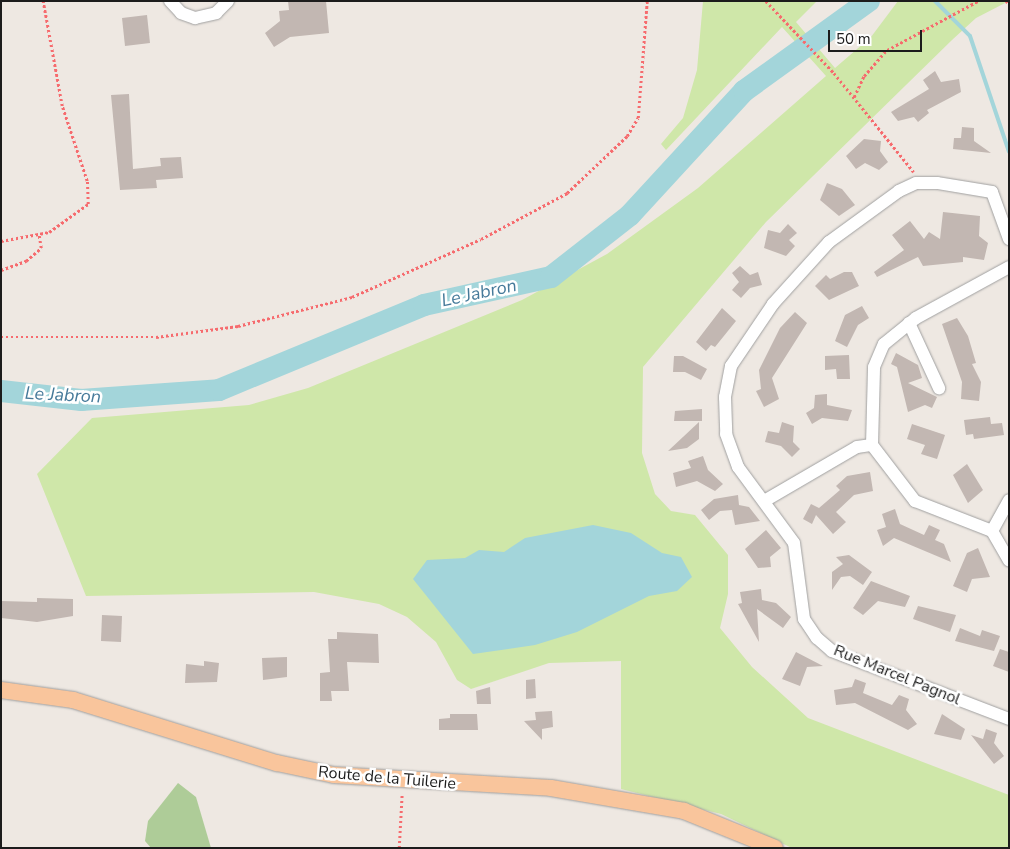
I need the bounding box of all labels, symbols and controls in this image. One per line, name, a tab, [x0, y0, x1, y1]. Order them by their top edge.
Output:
scale bar	[830, 20, 924, 52]
text: 50 m	[836, 29, 871, 49]
water label: Le Jabron	[439, 275, 519, 311]
water label: Le Jabron	[24, 382, 102, 408]
street label: Rue Marcel Pagnol	[831, 641, 963, 709]
street label: Route de la Tuilerie	[317, 762, 457, 794]

